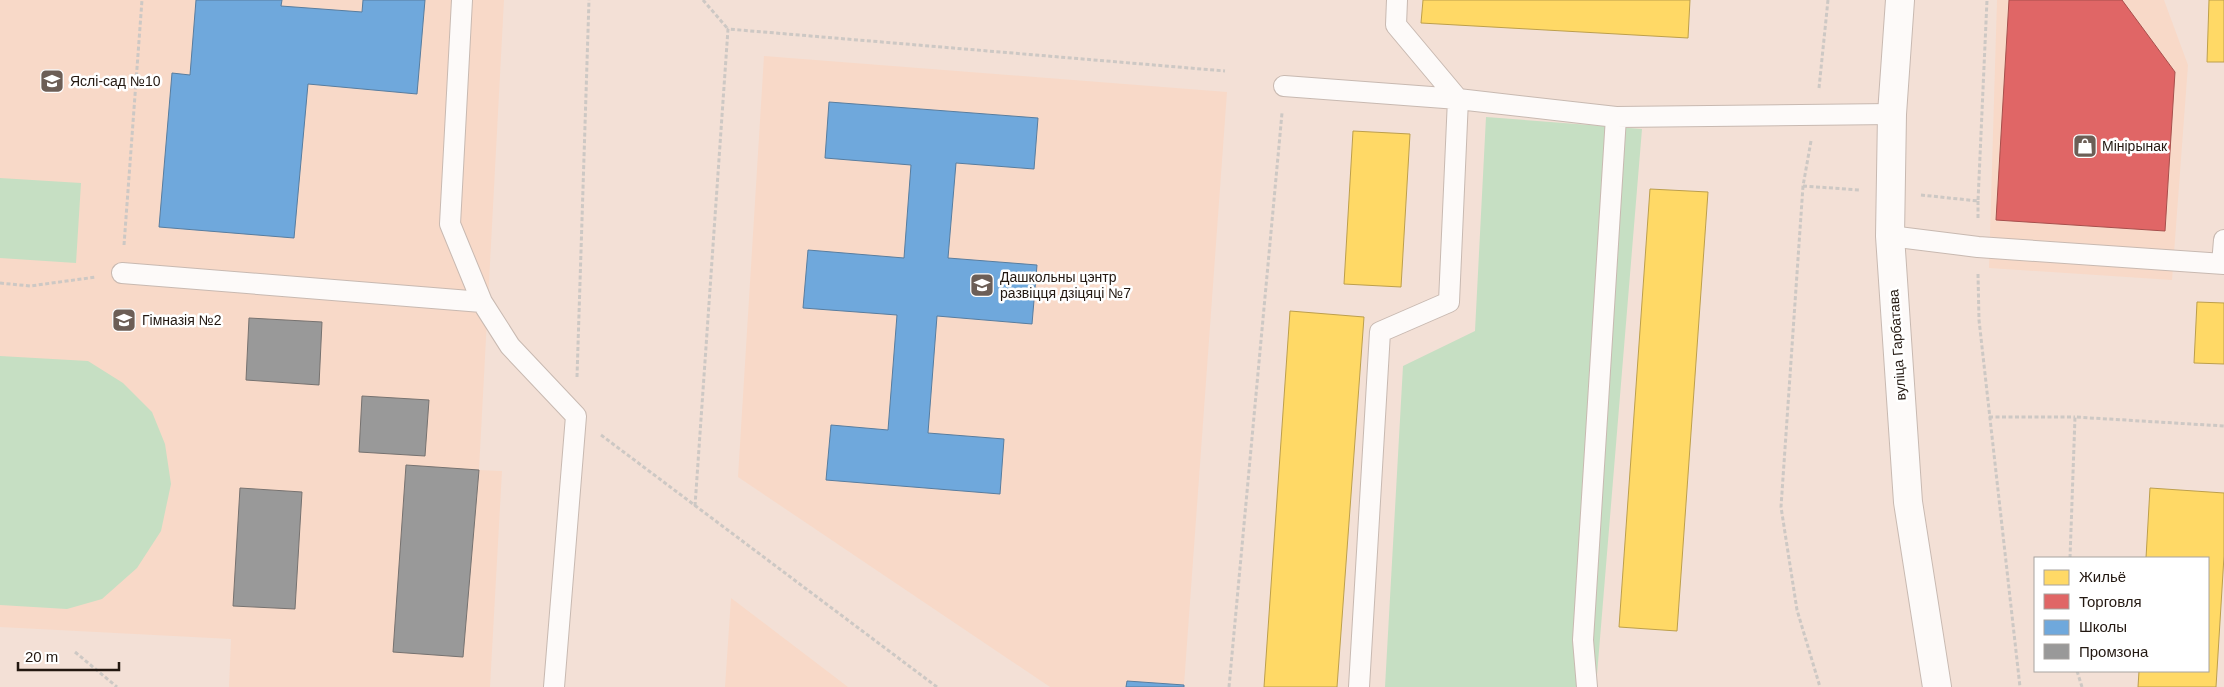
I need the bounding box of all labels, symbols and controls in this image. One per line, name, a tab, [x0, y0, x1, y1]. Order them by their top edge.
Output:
school or university icon: Яслі-сад №10	[39, 68, 65, 94]
place label: Яслі-сад №10	[70, 73, 161, 89]
shop icon: Мінірынак	[2072, 133, 2098, 159]
place label: Мінірынак	[2102, 138, 2168, 154]
place label: Дашкольны цэнтр развіцця дзіцяці №7	[1000, 269, 1131, 301]
school or university icon: Дашкольны цэнтр развіцця дзіцяці №7	[969, 272, 995, 298]
street label: вуліца Гарбатава	[1885, 289, 1909, 401]
school or university icon: Гімназія №2	[111, 307, 137, 333]
place label: Гімназія №2	[142, 312, 222, 328]
legend	[2034, 557, 2209, 672]
text: Жильё	[2079, 568, 2126, 585]
text: Торговля	[2079, 593, 2142, 610]
text: Школы	[2079, 618, 2127, 635]
scale bar	[18, 640, 119, 672]
text: Промзона	[2079, 643, 2149, 660]
text: 20 m	[25, 648, 58, 665]

